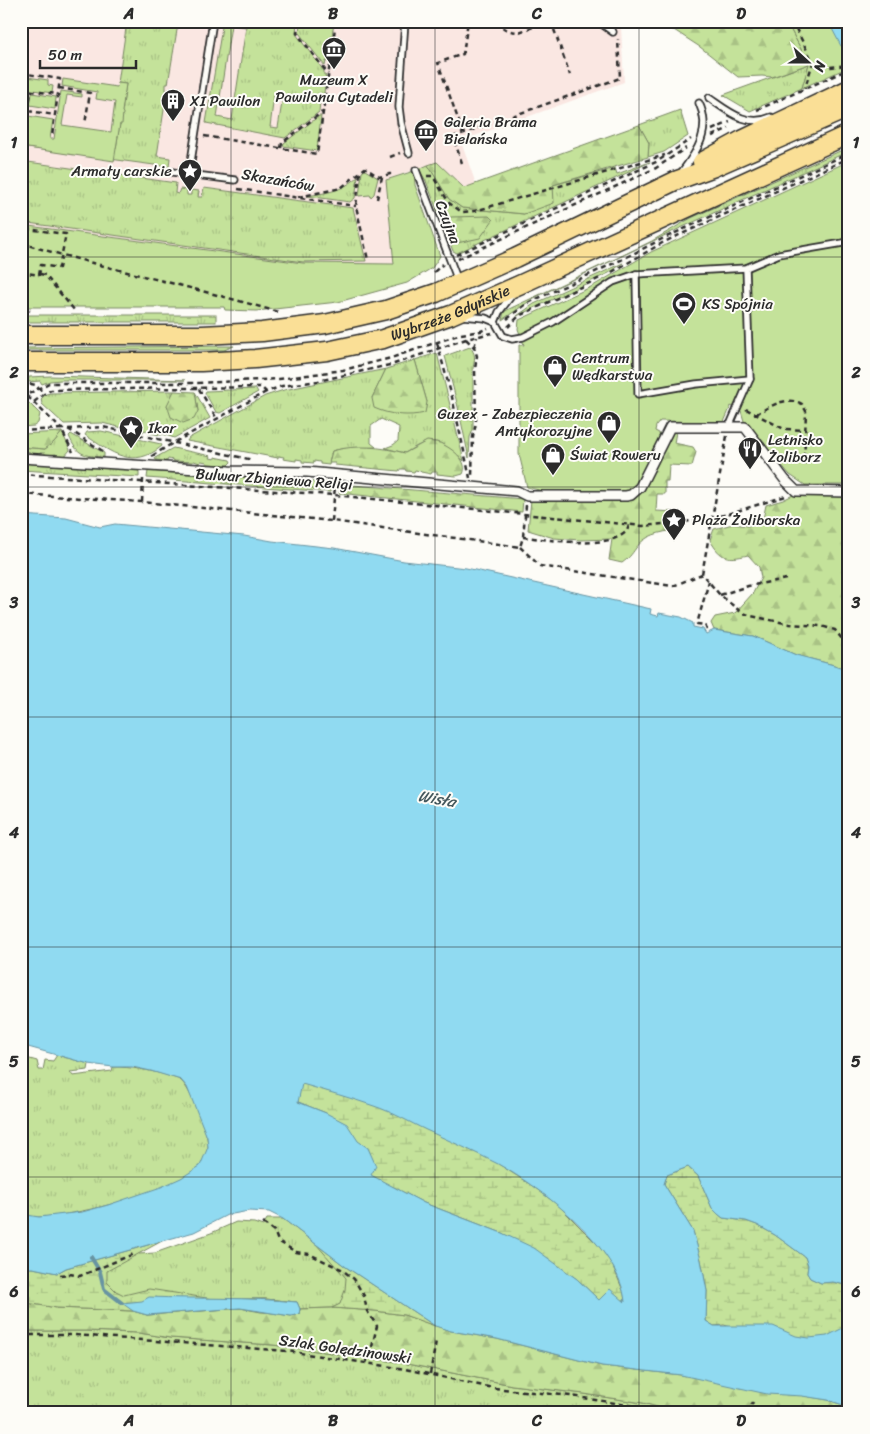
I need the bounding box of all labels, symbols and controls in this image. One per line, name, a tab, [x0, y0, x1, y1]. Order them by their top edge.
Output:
text: A	[123, 0, 134, 28]
text: B	[328, 0, 339, 28]
text: C	[531, 0, 543, 28]
text: D	[736, 0, 746, 28]
museum icon: Muzeum X Pawilonu Cytadeli	[321, 36, 347, 70]
scale bar	[40, 38, 136, 70]
north arrow	[782, 38, 832, 88]
text: 50 m	[48, 42, 83, 68]
text: N	[806, 57, 833, 76]
place label: Muzeum X Pawilonu Cytadeli	[275, 67, 394, 110]
building icon: XI Pawilon	[160, 88, 186, 122]
place label: XI Pawilon	[189, 88, 260, 114]
place label: Galeria Brama Bielańska	[444, 109, 537, 152]
museum icon: Galeria Brama Bielańska	[413, 118, 439, 152]
text: 1	[11, 128, 18, 157]
text: 1	[853, 128, 860, 157]
place label: Armaty carskie	[70, 158, 172, 184]
place icon: Armaty carskie	[177, 158, 203, 192]
street label: Skazańców	[240, 161, 317, 199]
street label: Czujna	[428, 196, 468, 248]
street label: Wybrzeże Gdyńskie	[387, 277, 515, 348]
sports icon: KS Spójnia	[671, 291, 697, 325]
place label: KS Spójnia	[702, 291, 773, 317]
place label: Centrum Wędkarstwa	[572, 345, 653, 388]
shop icon: Centrum Wędkarstwa	[542, 354, 568, 388]
text: 2	[8, 358, 19, 387]
text: 2	[850, 358, 861, 387]
place label: Guzex - Zabezpieczenia Antykorozyjne	[437, 401, 592, 444]
shop icon: Guzex - Zabezpieczenia Antykorozyjne	[596, 410, 622, 444]
place icon: Ikar	[118, 415, 144, 449]
place label: Ikar	[147, 415, 176, 441]
place label: Letnisko Żoliborz	[768, 427, 824, 470]
restaurant icon: Letnisko Żoliborz	[737, 436, 763, 470]
shop icon: Świat Roweru	[540, 442, 566, 476]
place label: Świat Roweru	[570, 442, 661, 468]
street label: Bulwar Zbigniewa Religi	[195, 461, 354, 498]
place icon: Plaża Żoliborska	[661, 507, 687, 541]
place label: Plaża Żoliborska	[692, 507, 801, 533]
text: 3	[9, 588, 19, 617]
text: 3	[851, 588, 861, 617]
water label: Wisła	[416, 781, 460, 816]
text: 4	[8, 818, 19, 847]
text: 4	[850, 818, 861, 847]
text: 5	[9, 1047, 19, 1076]
text: 5	[851, 1047, 861, 1076]
text: 6	[8, 1277, 19, 1306]
text: 6	[850, 1277, 861, 1306]
street label: Szlak Golędzinowski	[278, 1327, 413, 1371]
text: A	[123, 1406, 134, 1434]
text: B	[328, 1406, 339, 1434]
text: C	[531, 1406, 543, 1434]
text: D	[736, 1406, 746, 1434]

